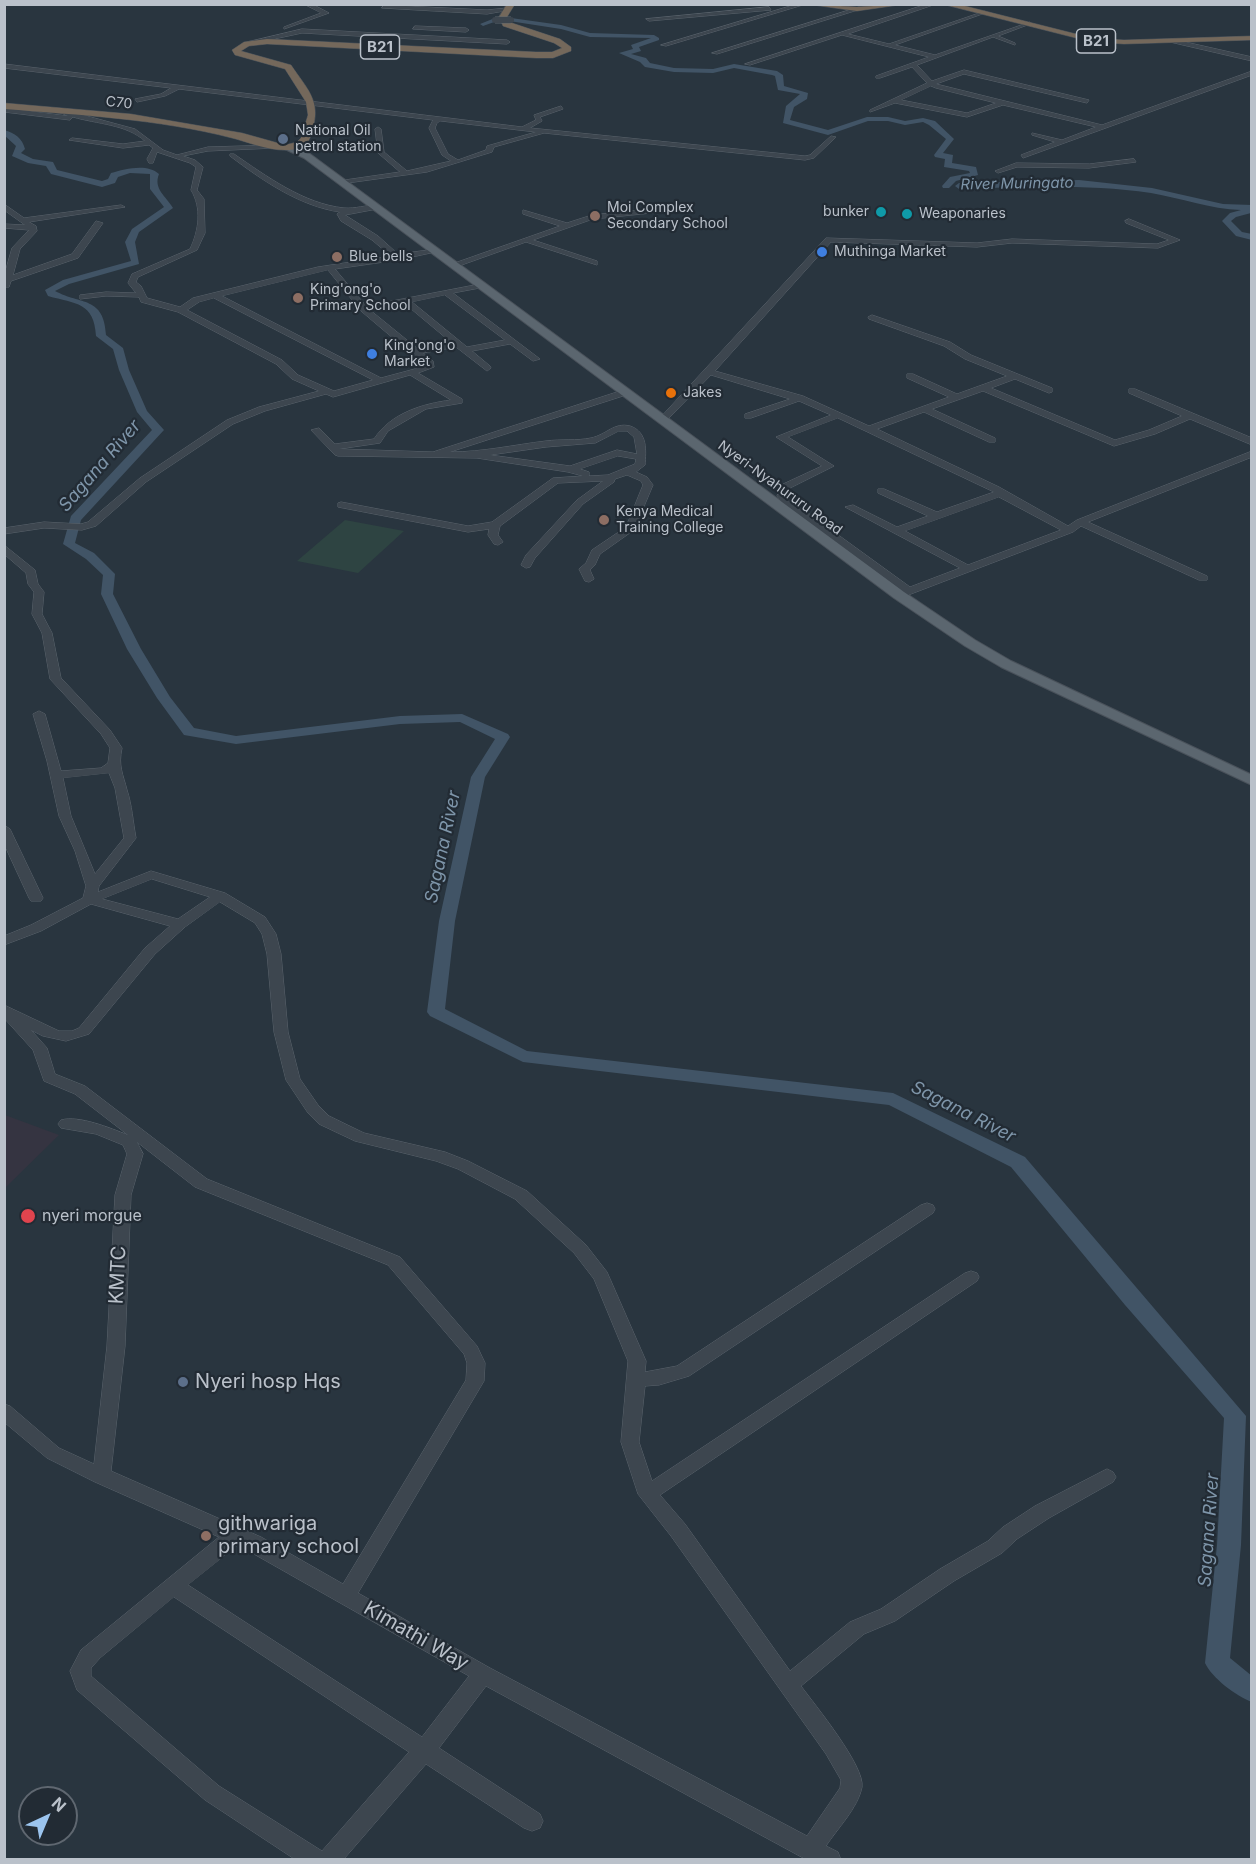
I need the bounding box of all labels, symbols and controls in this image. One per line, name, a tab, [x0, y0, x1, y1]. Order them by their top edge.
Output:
road number: B21	[1076, 29, 1116, 53]
road number: B21	[360, 35, 400, 59]
street label: C70	[105, 93, 133, 113]
place label: National Oil petrol station	[295, 123, 382, 156]
marker: National Oil petrol station	[276, 132, 290, 146]
water label: River Muringato	[960, 174, 1074, 194]
place label: Moi Complex Secondary School	[607, 200, 728, 232]
place label: bunker	[823, 204, 869, 220]
marker: bunker	[874, 205, 888, 219]
place label: Weaponaries	[919, 206, 1006, 222]
marker: Weaponaries	[900, 207, 914, 221]
marker: Moi Complex Secondary School	[588, 209, 602, 223]
place label: Muthinga Market	[834, 244, 946, 260]
marker: Muthinga Market	[815, 245, 829, 259]
place label: Blue bells	[349, 249, 413, 265]
marker: Blue bells	[330, 250, 344, 264]
place label: King'ong'o Primary School	[310, 282, 411, 314]
marker: King'ong'o Primary School	[291, 291, 305, 305]
place label: King'ong'o Market	[384, 338, 456, 370]
marker: King'ong'o Market	[365, 347, 379, 361]
place label: Jakes	[683, 385, 722, 401]
marker: Jakes	[664, 386, 678, 400]
water label: Sagana River	[54, 416, 146, 516]
street label: Nyeri-Nyahururu Road	[715, 437, 845, 539]
place label: Kenya Medical Training College	[616, 504, 724, 536]
marker: Kenya Medical Training College	[597, 513, 611, 527]
water label: Sagana River	[421, 789, 465, 905]
water label: Sagana River	[907, 1076, 1019, 1148]
place label: nyeri morgue	[42, 1206, 142, 1226]
marker: nyeri morgue	[19, 1207, 37, 1225]
street label: KMTC	[104, 1245, 132, 1305]
place label: Nyeri hosp Hqs	[195, 1370, 341, 1394]
marker: Nyeri hosp Hqs	[176, 1375, 190, 1389]
water label: Sagana River	[1194, 1472, 1224, 1588]
place label: githwariga primary school	[218, 1512, 359, 1559]
marker: githwariga primary school	[199, 1529, 213, 1543]
street label: Kimathi Way	[359, 1596, 473, 1676]
north arrow	[18, 1786, 78, 1846]
text: N	[48, 1793, 70, 1816]

